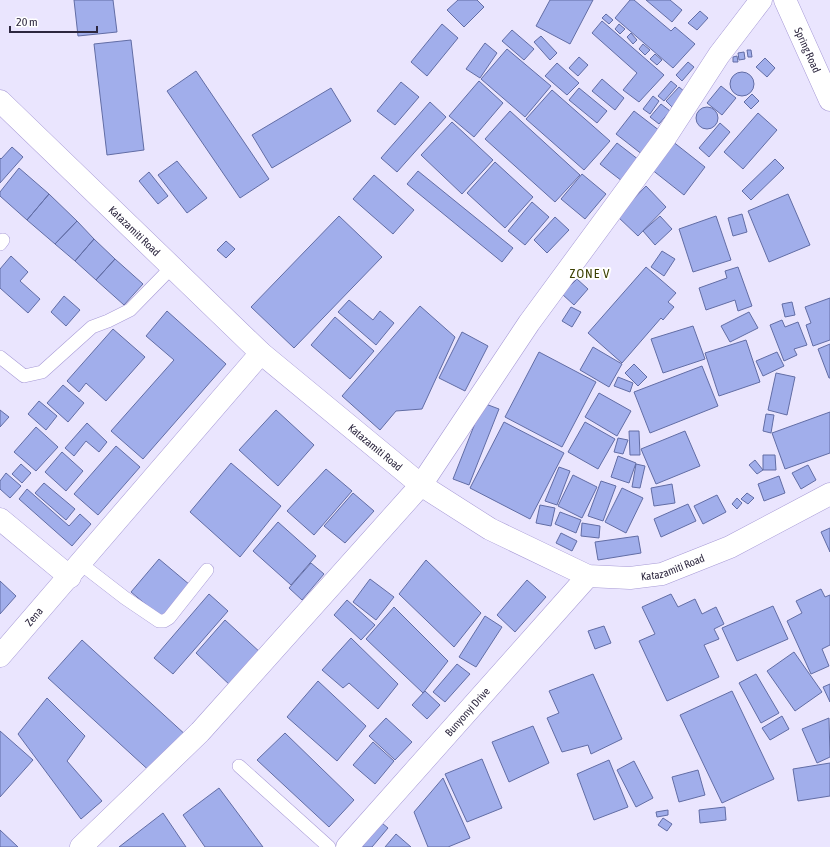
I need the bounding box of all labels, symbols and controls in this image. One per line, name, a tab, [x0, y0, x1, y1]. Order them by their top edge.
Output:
scale bar	[10, 8, 97, 34]
text: 20 m	[16, 15, 38, 29]
street label: Spring Road	[792, 26, 823, 75]
street label: Katazamiti Road	[106, 204, 163, 258]
district label: ZONE V	[570, 266, 610, 281]
street label: Katazamiti Road	[346, 422, 405, 473]
street label: Katazamiti Road	[640, 552, 706, 583]
street label: Zena	[23, 605, 45, 628]
street label: Bunyonyi Drive	[443, 685, 492, 738]

